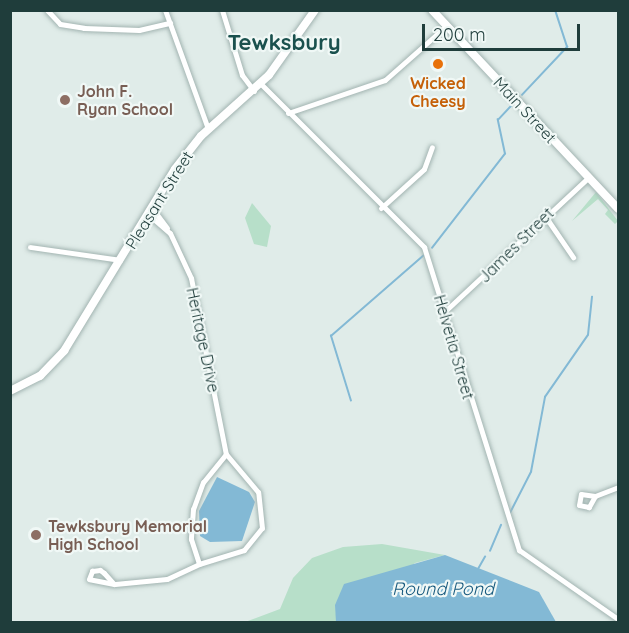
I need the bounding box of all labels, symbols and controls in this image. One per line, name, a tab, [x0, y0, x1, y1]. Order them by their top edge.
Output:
scale bar	[425, 12, 582, 50]
text: 200 m	[433, 23, 486, 46]
district label: Tewksbury	[227, 30, 341, 56]
marker: Wicked Cheesy	[431, 57, 445, 71]
place label: Wicked Cheesy	[410, 73, 466, 111]
street label: Main Street	[489, 73, 561, 147]
place label: John F. Ryan School	[77, 81, 173, 119]
marker: John F. Ryan School	[58, 93, 72, 107]
street label: Pleasant Street	[121, 147, 197, 253]
street label: James Street	[475, 204, 557, 286]
street label: Heritage Drive	[183, 286, 223, 394]
street label: Helvetia Street	[430, 292, 478, 402]
place label: Tewksbury Memorial High School	[48, 516, 207, 554]
marker: Tewksbury Memorial High School	[29, 528, 43, 542]
water label: Round Pond	[392, 578, 494, 600]

